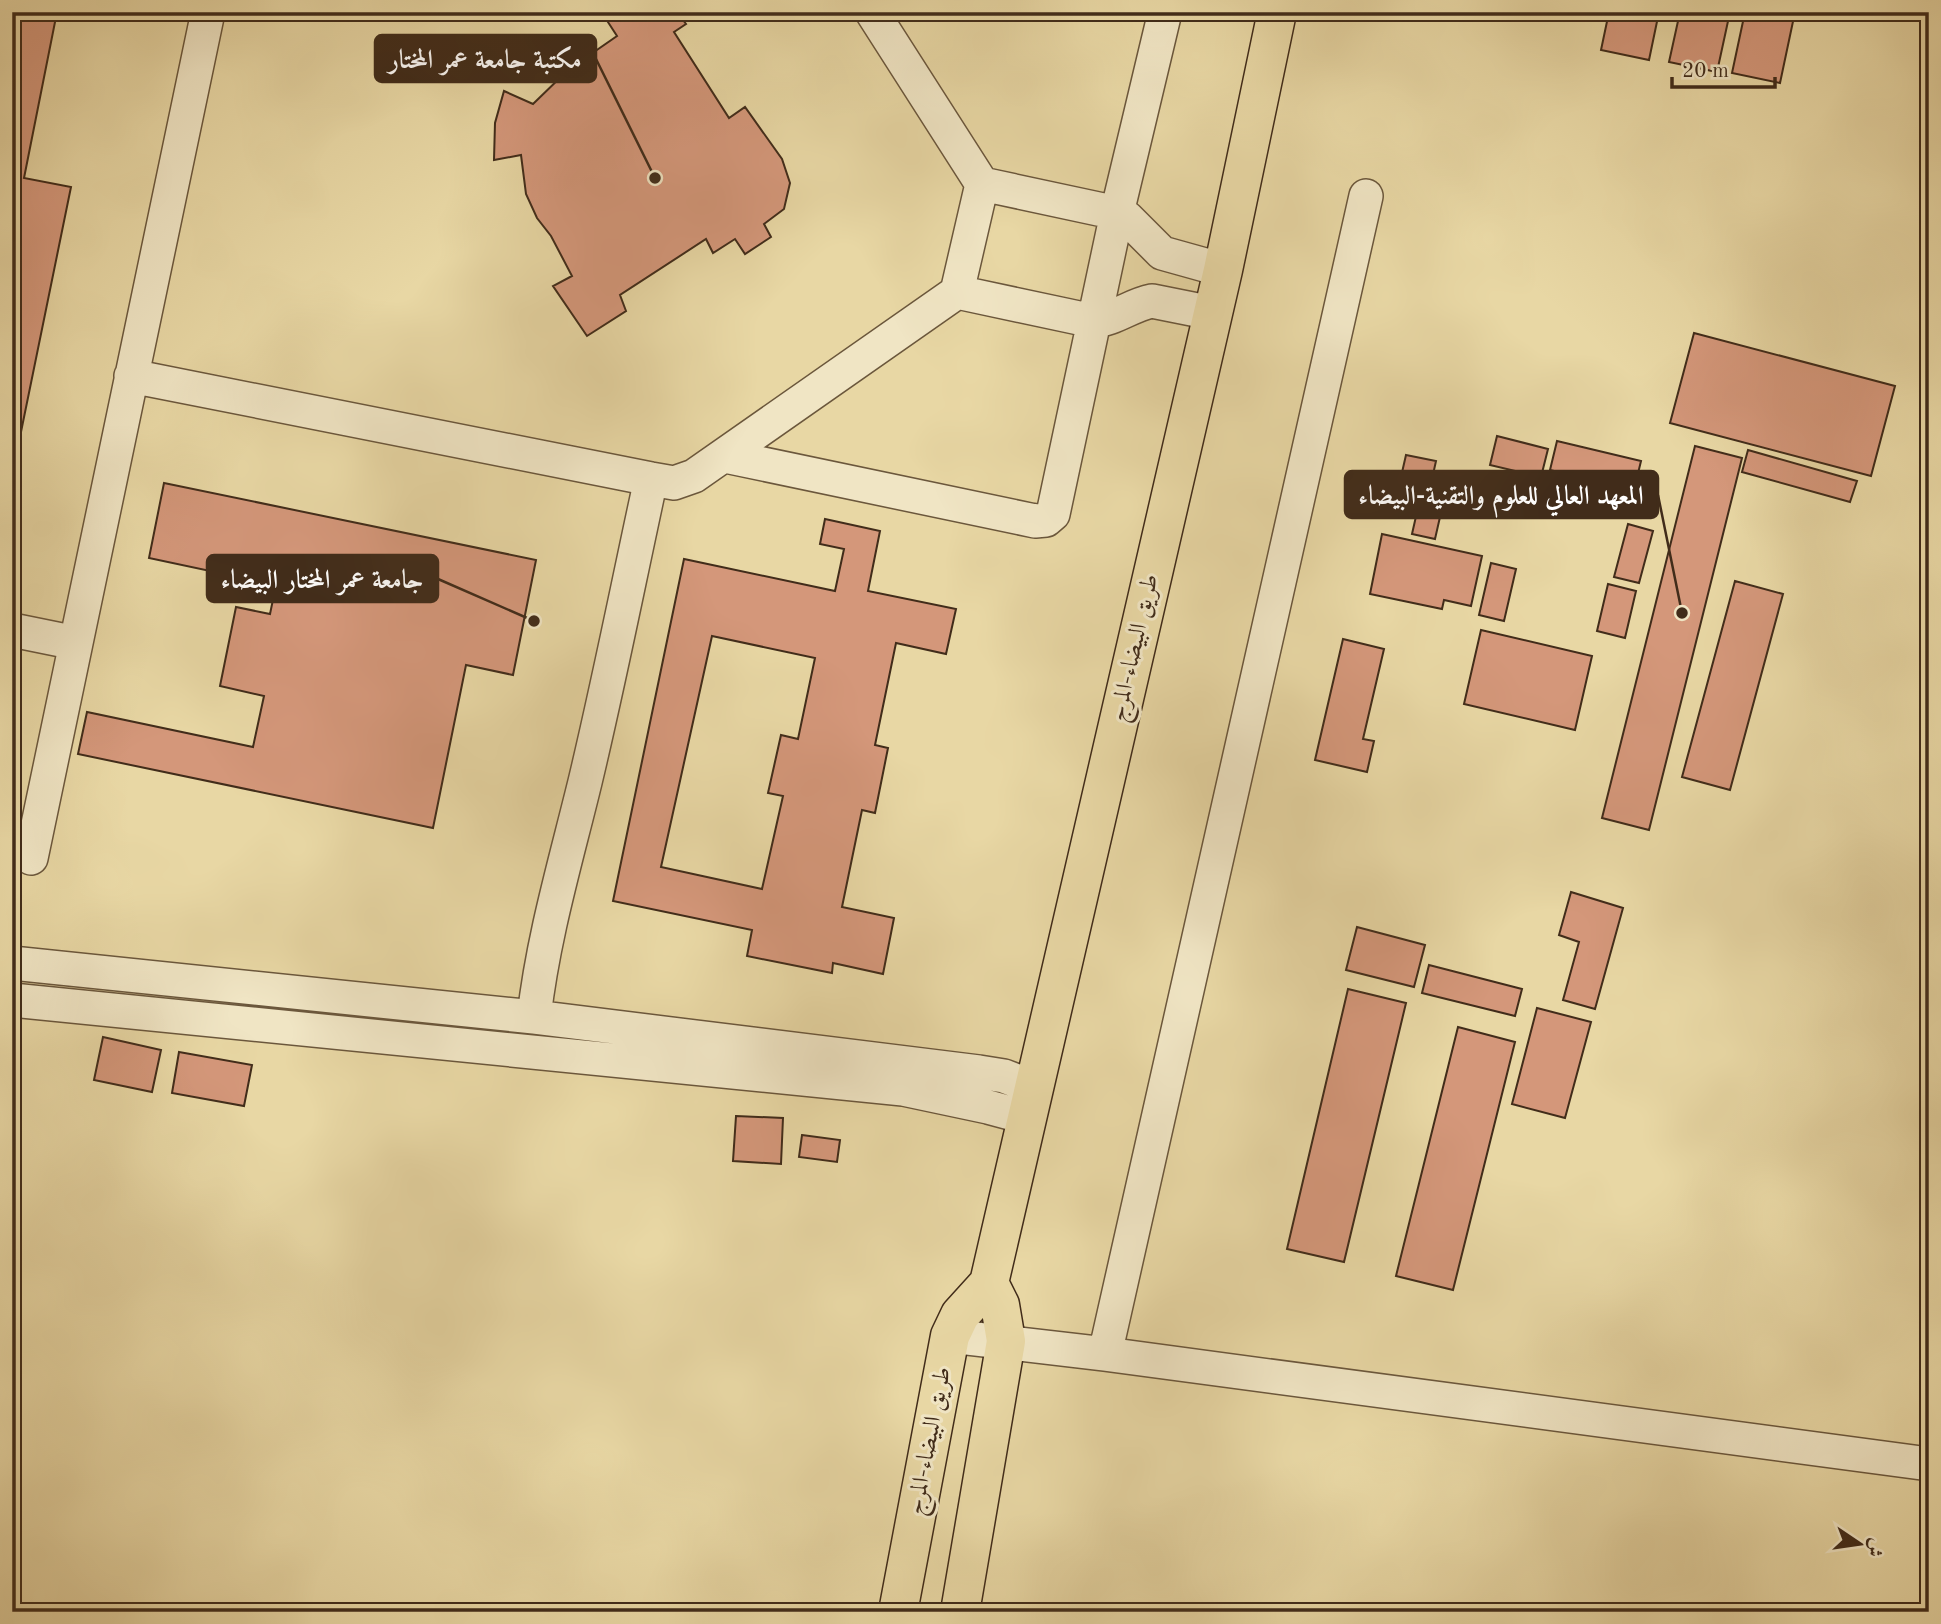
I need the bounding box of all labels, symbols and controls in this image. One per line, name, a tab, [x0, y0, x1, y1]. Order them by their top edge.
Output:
callout: مكتبة جامعة عمر المختار	[375, 35, 596, 82]
text: مكتبة جامعة عمر المختار	[385, 45, 582, 76]
scale bar	[1672, 46, 1775, 90]
text: 20 m	[1682, 61, 1729, 82]
callout: المعهد العالي للعلوم والتقنية-البيضاء	[1345, 471, 1658, 518]
text: المعهد العالي للعلوم والتقنية-البيضاء	[1358, 483, 1644, 518]
callout: جامعة عمر المختار البيضاء	[207, 555, 438, 602]
text: جامعة عمر المختار البيضاء	[221, 567, 423, 596]
street label: طريق البيضاء-المرج	[1106, 572, 1170, 726]
street label: طريق البيضاء-المرج	[904, 1365, 963, 1518]
north arrow	[1826, 1508, 1896, 1578]
text: ش	[1863, 1536, 1886, 1559]

